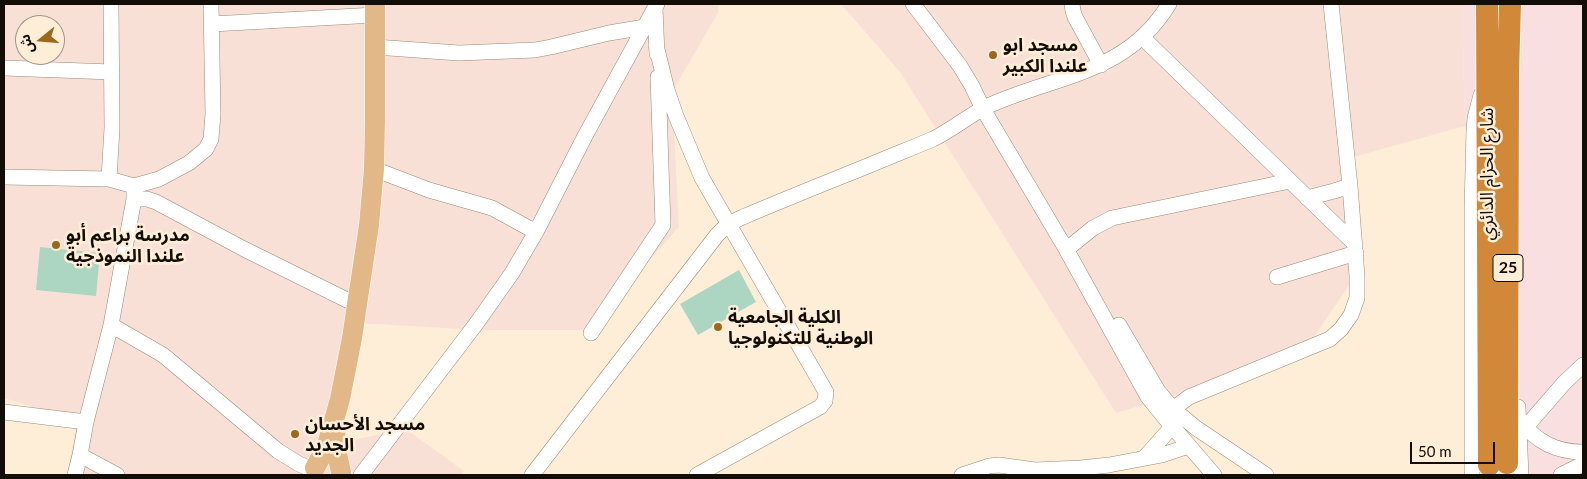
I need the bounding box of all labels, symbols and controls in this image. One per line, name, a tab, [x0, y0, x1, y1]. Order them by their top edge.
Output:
north arrow	[15, 15, 65, 65]
text: ش	[15, 33, 37, 56]
place label: مسجد ابو علندا الكبير	[1003, 34, 1087, 76]
marker: مسجد ابو علندا الكبير	[987, 49, 999, 61]
street label: شارع الحزام الدائري	[1476, 108, 1498, 240]
place label: مدرسة براعم أبو علندا النموذجية	[66, 224, 190, 266]
marker: مدرسة براعم أبو علندا النموذجية	[50, 239, 62, 251]
road number: 25	[1493, 254, 1523, 282]
place label: الكلية الجامعية الوطنية للتكنولوجيا	[728, 306, 873, 348]
marker: الكلية الجامعية الوطنية للتكنولوجيا	[712, 321, 724, 333]
place label: مسجد الأحسان الجديد	[305, 413, 425, 456]
marker: مسجد الأحسان الجديد	[289, 428, 301, 440]
scale bar	[1412, 432, 1497, 464]
text: 50 m	[1418, 442, 1452, 460]

